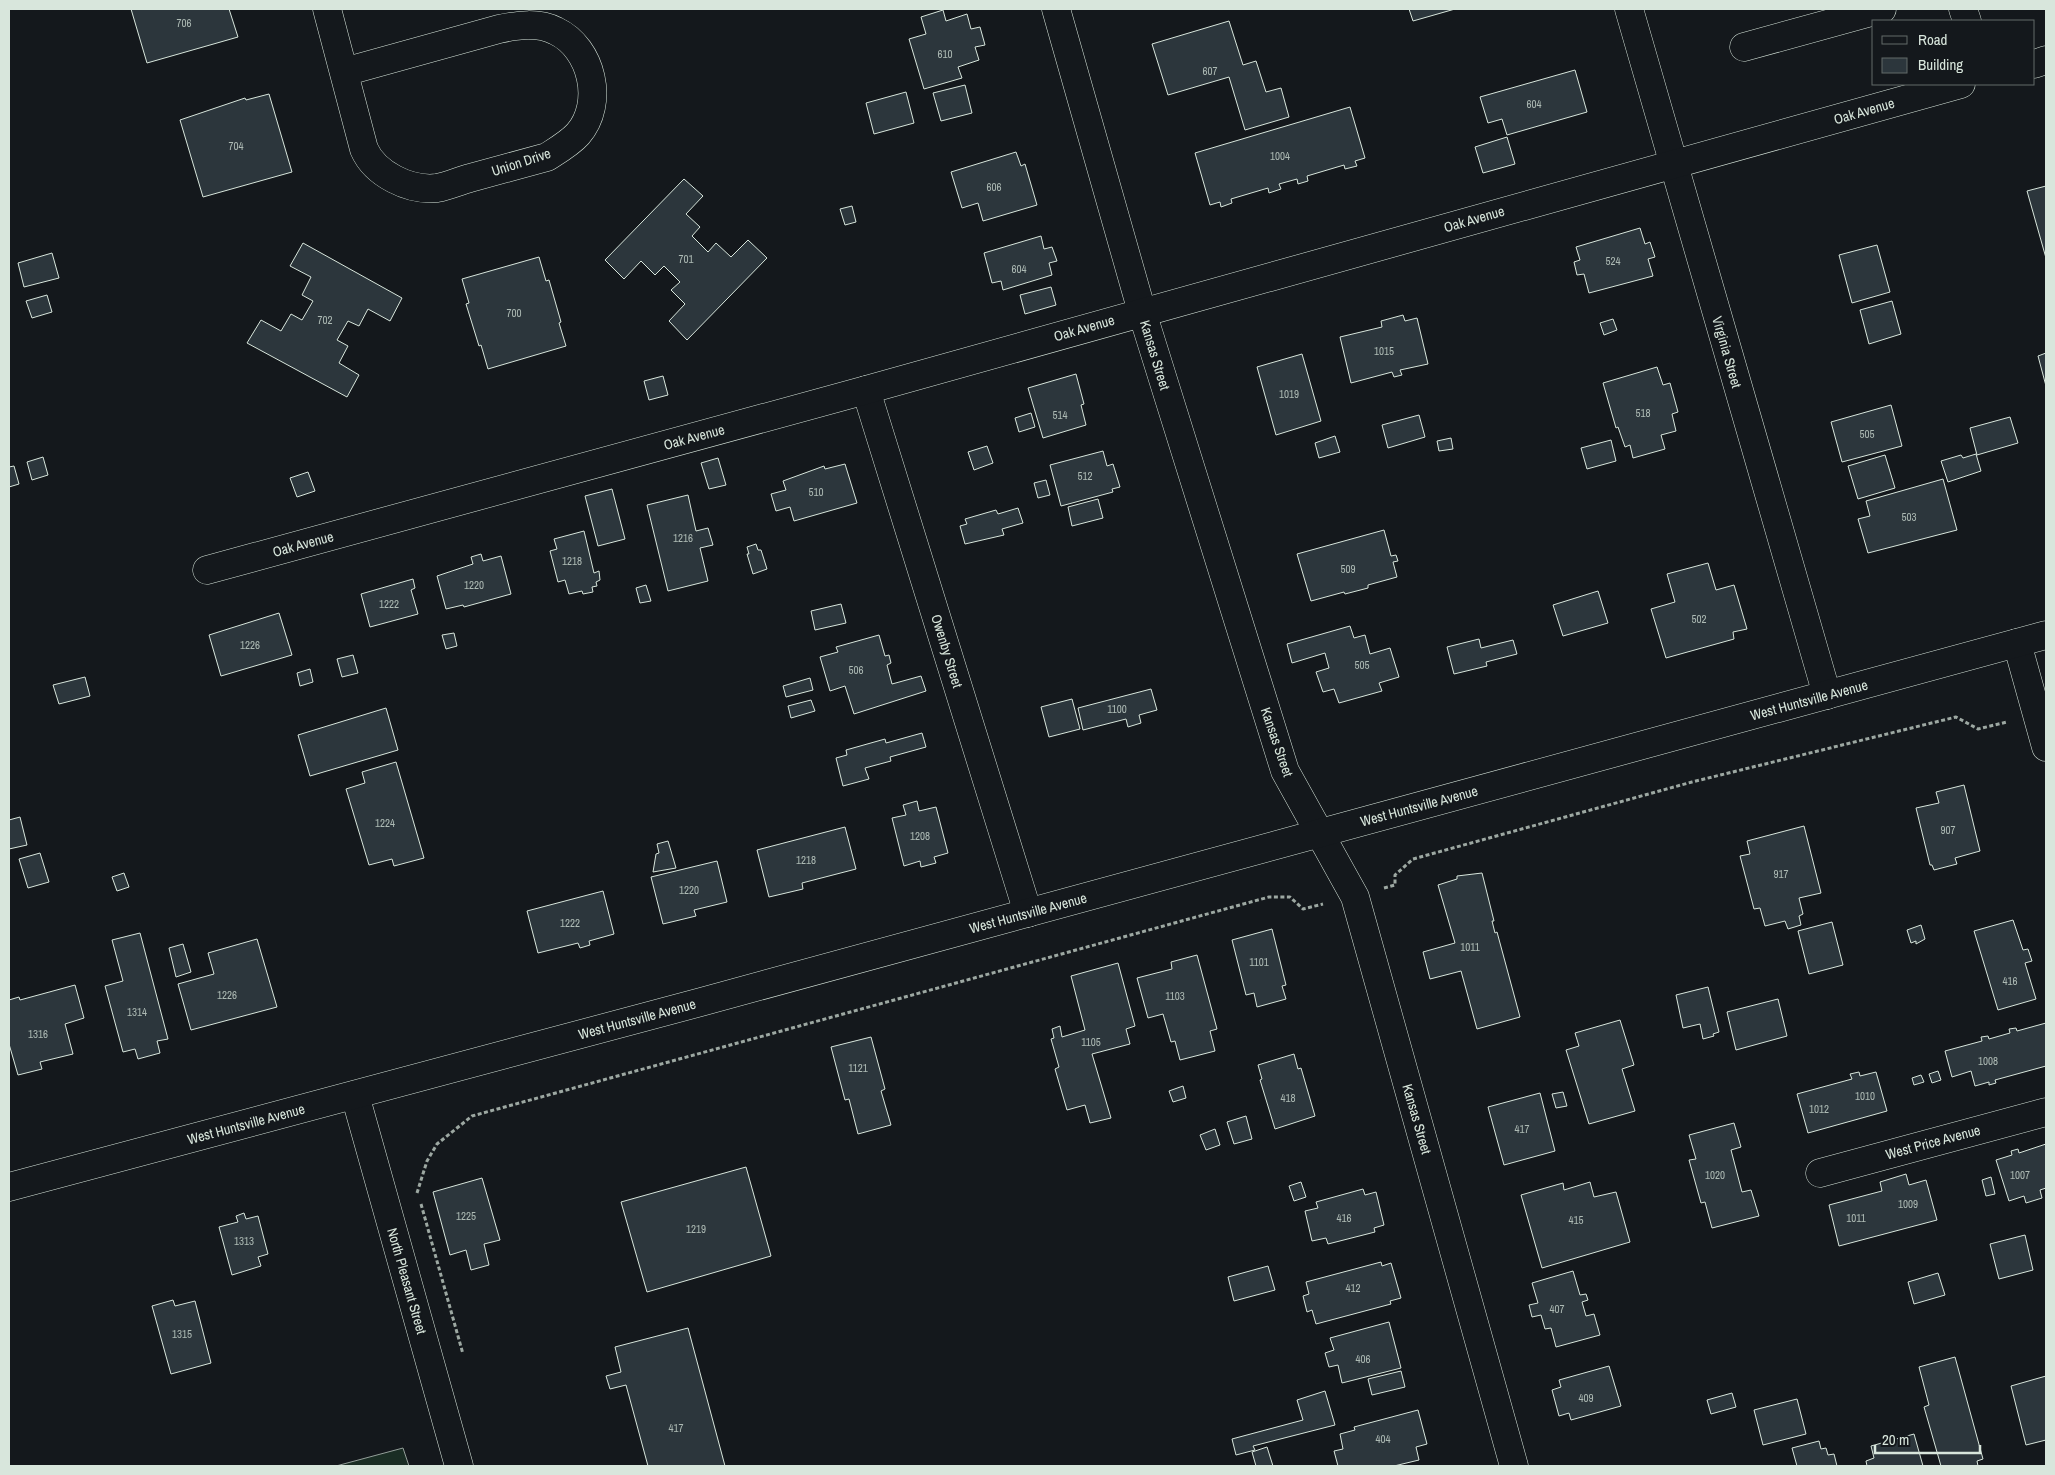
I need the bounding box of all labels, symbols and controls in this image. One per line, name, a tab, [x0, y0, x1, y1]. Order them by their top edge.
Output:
house number: 706	[176, 16, 192, 30]
legend	[1872, 20, 2035, 85]
text: Road	[1918, 29, 1947, 50]
house number: 610	[937, 47, 953, 61]
text: Building	[1918, 54, 1963, 75]
house number: 607	[1202, 64, 1218, 78]
street label: Oak Avenue	[1832, 94, 1896, 128]
house number: 604	[1526, 97, 1542, 111]
house number: 704	[228, 139, 244, 153]
street label: Union Drive	[489, 144, 553, 180]
house number: 1004	[1270, 149, 1290, 163]
house number: 606	[986, 180, 1002, 194]
street label: Oak Avenue	[1442, 202, 1506, 236]
house number: 701	[678, 252, 694, 266]
house number: 524	[1605, 254, 1621, 268]
house number: 604	[1011, 262, 1027, 276]
house number: 700	[506, 306, 522, 320]
street label: Oak Avenue	[1052, 311, 1116, 345]
house number: 702	[317, 313, 333, 327]
street label: Virginia Street	[1708, 314, 1746, 390]
street label: Kansas Street	[1136, 318, 1174, 392]
house number: 1015	[1374, 344, 1394, 358]
house number: 1019	[1279, 387, 1299, 401]
house number: 518	[1635, 406, 1651, 420]
house number: 514	[1052, 408, 1068, 422]
street label: Oak Avenue	[662, 420, 726, 454]
house number: 505	[1859, 427, 1875, 441]
house number: 512	[1077, 469, 1093, 483]
house number: 510	[808, 485, 824, 499]
house number: 503	[1901, 510, 1917, 524]
street label: Oak Avenue	[271, 527, 335, 561]
house number: 1216	[673, 531, 693, 545]
house number: 1218	[562, 554, 582, 568]
house number: 509	[1340, 562, 1356, 576]
house number: 1220	[464, 578, 484, 592]
house number: 1222	[379, 597, 399, 611]
street label: Owenby Street	[927, 612, 967, 690]
house number: 502	[1691, 612, 1707, 626]
house number: 1226	[240, 638, 260, 652]
house number: 505	[1354, 658, 1370, 672]
house number: 506	[848, 663, 864, 677]
street label: West Huntsville Avenue	[1748, 676, 1870, 724]
house number: 1100	[1107, 702, 1127, 716]
street label: Kansas Street	[1257, 705, 1297, 779]
street label: West Huntsville Avenue	[1358, 782, 1480, 830]
house number: 1224	[375, 816, 395, 830]
house number: 907	[1940, 823, 1956, 837]
house number: 1208	[910, 829, 930, 843]
house number: 1218	[796, 853, 816, 867]
house number: 917	[1773, 867, 1789, 881]
house number: 1220	[679, 883, 699, 897]
street label: West Huntsville Avenue	[967, 889, 1089, 937]
house number: 1222	[560, 916, 580, 930]
house number: 1011	[1460, 940, 1480, 954]
house number: 1101	[1249, 955, 1269, 969]
house number: 416	[2002, 974, 2018, 988]
house number: 1226	[217, 988, 237, 1002]
house number: 1103	[1165, 989, 1185, 1003]
street label: West Huntsville Avenue	[576, 995, 698, 1043]
house number: 1314	[127, 1005, 147, 1019]
house number: 1316	[28, 1027, 48, 1041]
house number: 1105	[1081, 1035, 1101, 1049]
house number: 1008	[1978, 1054, 1998, 1068]
house number: 1121	[848, 1061, 868, 1075]
street label: Kansas Street	[1398, 1082, 1436, 1156]
house number: 1010	[1855, 1089, 1875, 1103]
house number: 418	[1280, 1091, 1296, 1105]
street label: West Huntsville Avenue	[185, 1100, 307, 1148]
house number: 1012	[1809, 1102, 1829, 1116]
street label: West Price Avenue	[1884, 1121, 1982, 1163]
house number: 417	[1514, 1122, 1530, 1136]
house number: 1020	[1705, 1168, 1725, 1182]
house number: 1007	[2010, 1168, 2030, 1182]
house number: 1009	[1898, 1197, 1918, 1211]
house number: 1225	[456, 1209, 476, 1223]
house number: 416	[1336, 1211, 1352, 1225]
house number: 1011	[1846, 1211, 1866, 1225]
house number: 415	[1568, 1213, 1584, 1227]
house number: 1219	[686, 1222, 706, 1236]
street label: North Pleasant Street	[383, 1226, 431, 1336]
house number: 1313	[234, 1234, 254, 1248]
house number: 412	[1345, 1281, 1361, 1295]
house number: 407	[1549, 1302, 1565, 1316]
house number: 1315	[172, 1327, 192, 1341]
house number: 406	[1355, 1352, 1371, 1366]
house number: 409	[1578, 1391, 1594, 1405]
house number: 417	[668, 1421, 684, 1435]
scale bar	[1875, 1422, 1980, 1454]
text: 20 m	[1882, 1429, 1909, 1450]
house number: 404	[1375, 1432, 1391, 1446]

